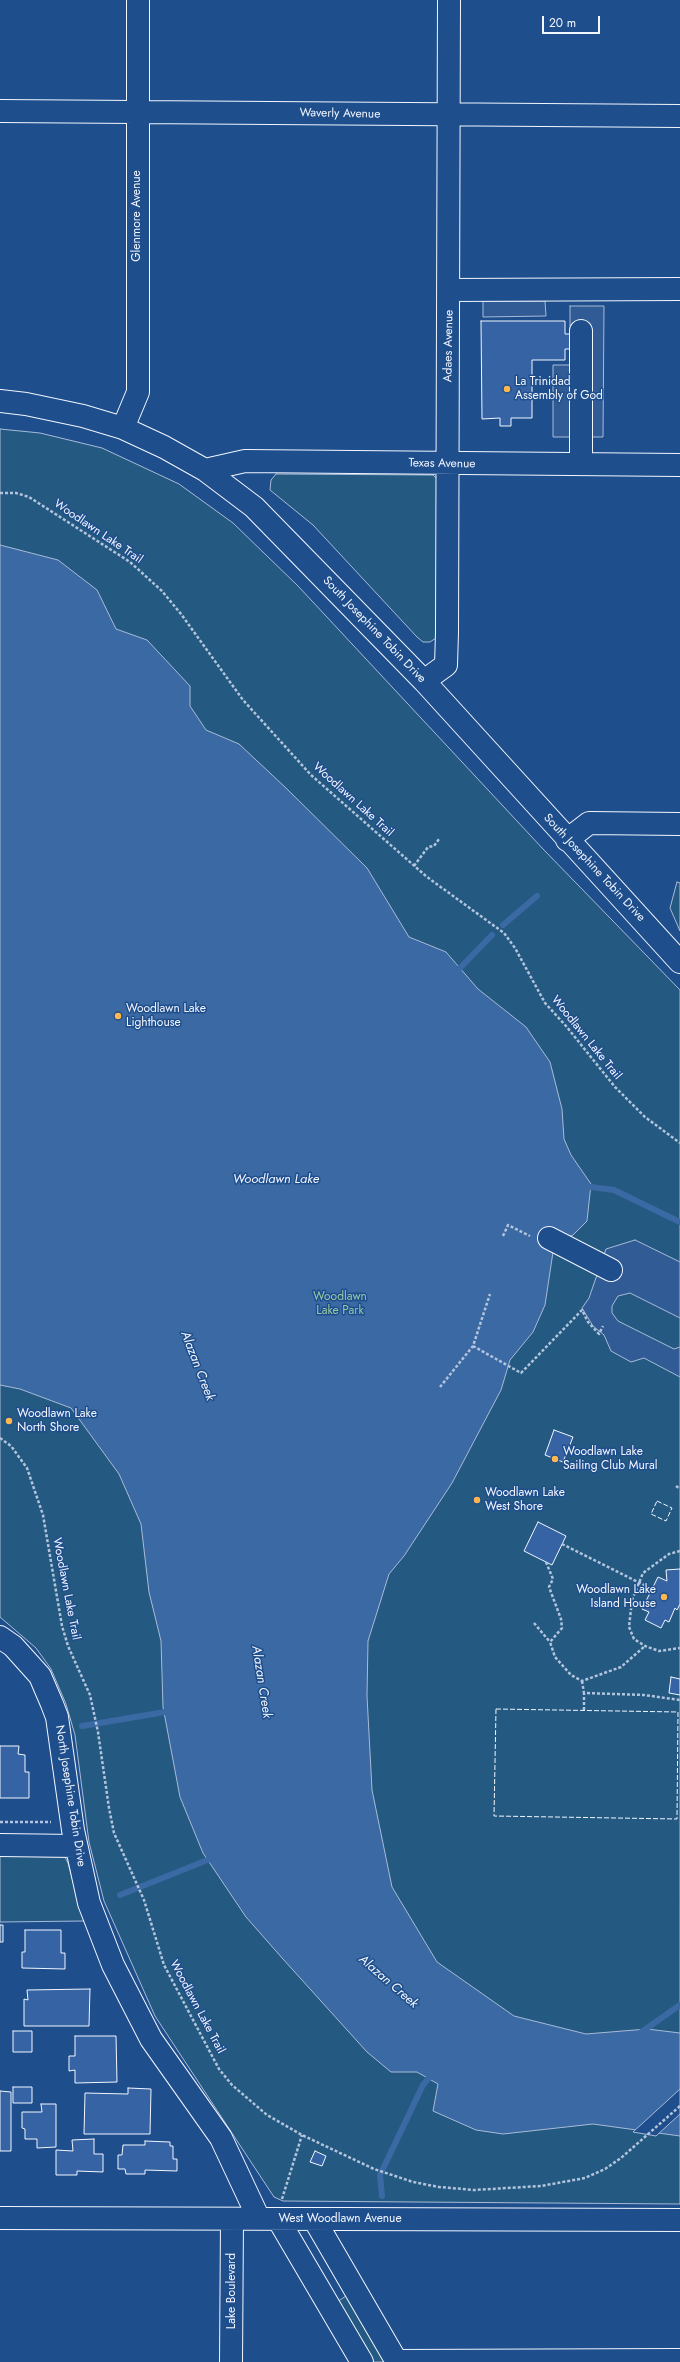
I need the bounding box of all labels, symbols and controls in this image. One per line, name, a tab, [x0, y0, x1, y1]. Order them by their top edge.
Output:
scale bar	[544, 8, 602, 34]
text: 20 m	[549, 14, 576, 32]
street label: Waverly Avenue	[299, 106, 381, 122]
street label: Glenmore Avenue	[130, 170, 144, 262]
street label: Adaes Avenue	[441, 310, 457, 382]
place label: La Trinidad Assembly of God	[515, 375, 603, 403]
marker: La Trinidad Assembly of God	[502, 384, 512, 394]
street label: Texas Avenue	[408, 456, 476, 472]
street label: Woodlawn Lake Trail	[51, 497, 145, 567]
street label: South Josephine Tobin Drive	[319, 574, 429, 686]
street label: Woodlawn Lake Trail	[310, 760, 396, 840]
street label: South Josephine Tobin Drive	[540, 811, 648, 925]
street label: Woodlawn Lake Trail	[548, 993, 624, 1083]
place label: Woodlawn Lake Lighthouse	[126, 1002, 206, 1030]
marker: Woodlawn Lake Lighthouse	[113, 1011, 123, 1021]
water label: Woodlawn Lake	[233, 1172, 319, 1188]
park label: Woodlawn Lake Park	[313, 1290, 367, 1318]
water label: Alazan Creek	[177, 1329, 217, 1403]
place label: Woodlawn Lake North Shore	[17, 1407, 97, 1435]
marker: Woodlawn Lake North Shore	[4, 1416, 14, 1426]
place label: Woodlawn Lake Sailing Club Mural	[563, 1445, 657, 1473]
marker: Woodlawn Lake Sailing Club Mural	[550, 1454, 560, 1464]
place label: Woodlawn Lake West Shore	[485, 1486, 565, 1514]
marker: Woodlawn Lake West Shore	[472, 1495, 482, 1505]
street label: Woodlawn Lake Trail	[49, 1537, 83, 1641]
place label: Woodlawn Lake Island House	[576, 1583, 656, 1611]
marker: Woodlawn Lake Island House	[659, 1592, 669, 1602]
water label: Alazan Creek	[248, 1645, 274, 1719]
street label: North Josephine Tobin Drive	[52, 1724, 88, 1868]
water label: Alazan Creek	[355, 1952, 421, 2012]
street label: Woodlawn Lake Trail	[166, 1958, 228, 2056]
street label: West Woodlawn Avenue	[278, 2212, 402, 2226]
street label: Lake Boulevard	[225, 2253, 239, 2329]

